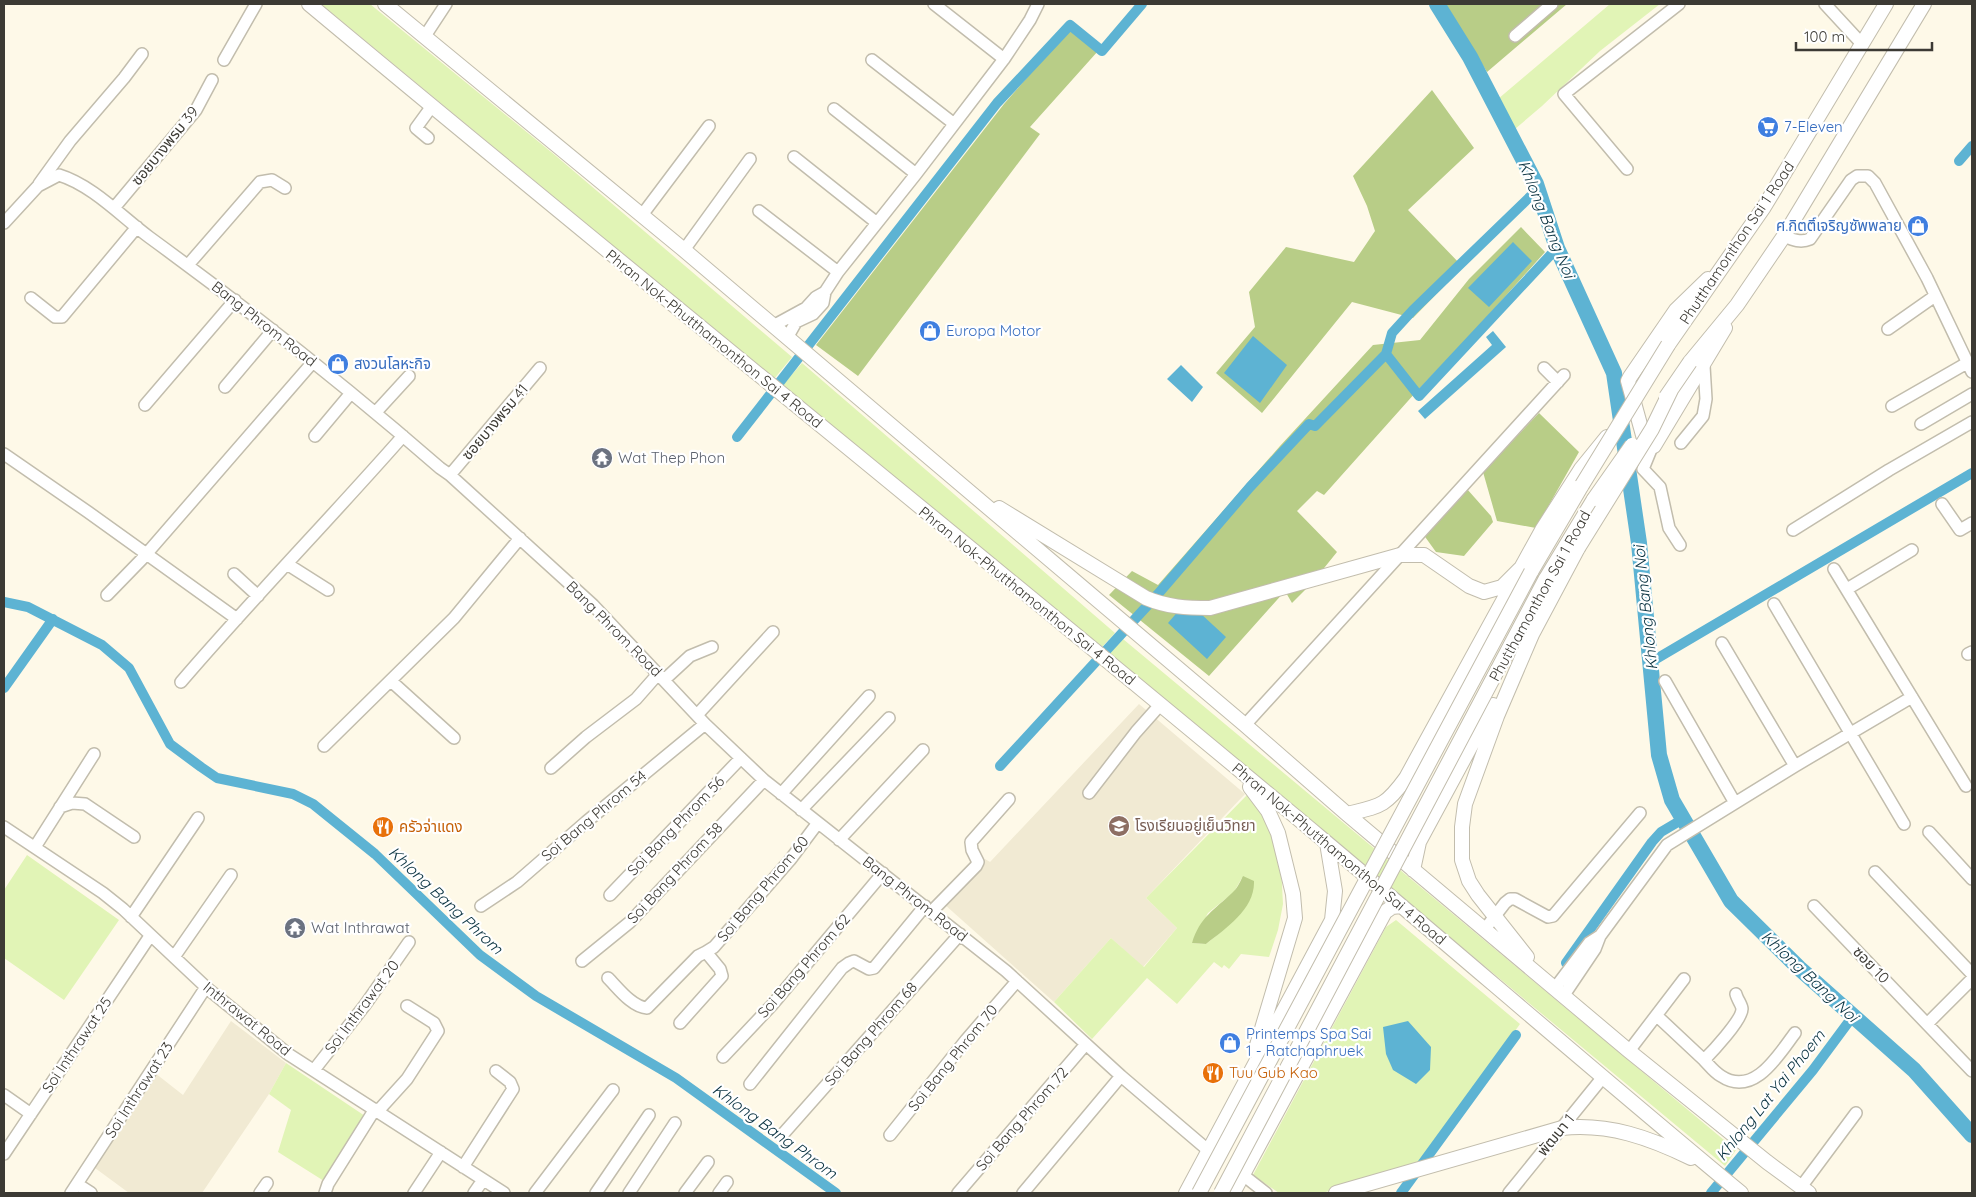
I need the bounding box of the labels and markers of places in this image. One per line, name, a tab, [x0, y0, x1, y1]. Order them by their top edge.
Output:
supermarket icon: 7-Eleven	[1756, 115, 1780, 139]
place label: 7-Eleven	[1784, 117, 1843, 136]
shop icon: ศ.กิตติ์เจริญซัพพลาย	[1906, 214, 1930, 238]
place label: ศ.กิตติ์เจริญซัพพลาย	[1776, 216, 1902, 235]
shop icon: Europa Motor	[918, 319, 942, 343]
place label: Europa Motor	[946, 321, 1041, 340]
shop icon: สงวนโลหะกิจ	[326, 352, 350, 376]
place label: สงวนโลหะกิจ	[354, 354, 431, 373]
temple icon: Wat Thep Phon	[590, 446, 614, 470]
place label: Wat Thep Phon	[618, 448, 725, 467]
school or university icon: โรงเรียนอยู่เย็นวิทยา	[1107, 814, 1131, 838]
restaurant icon: ครัวจ่าแดง	[371, 815, 395, 839]
place label: โรงเรียนอยู่เย็นวิทยา	[1135, 816, 1256, 835]
place label: ครัวจ่าแดง	[399, 817, 463, 836]
temple icon: Wat Inthrawat	[283, 916, 307, 940]
place label: Wat Inthrawat	[311, 918, 410, 937]
place label: Printemps Spa Sai 1 - Ratchaphruek	[1246, 1024, 1371, 1060]
shop icon: Printemps Spa Sai 1 - Ratchaphruek	[1218, 1031, 1242, 1055]
restaurant icon: Tuu Gub Kao	[1201, 1061, 1225, 1085]
place label: Tuu Gub Kao	[1229, 1063, 1318, 1082]

